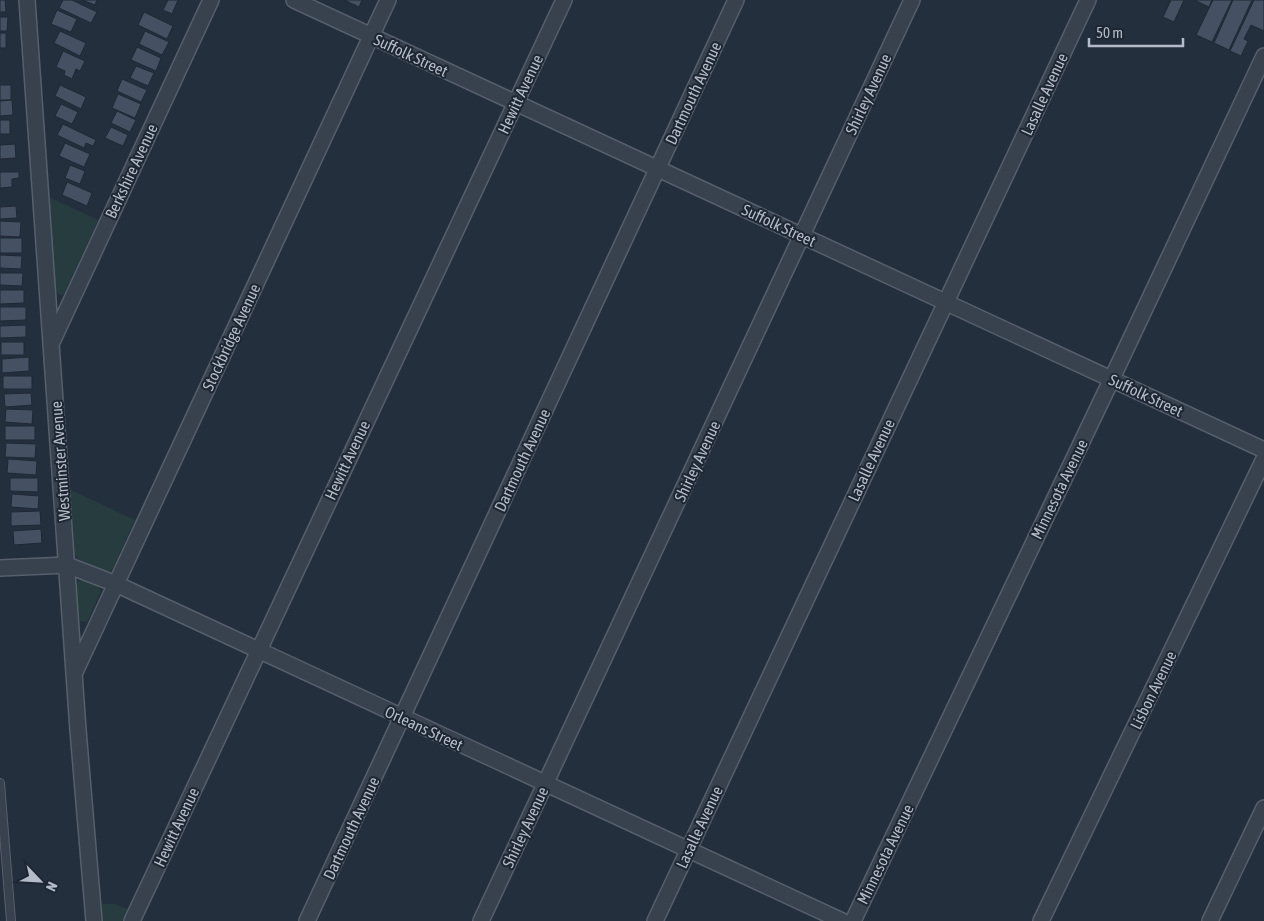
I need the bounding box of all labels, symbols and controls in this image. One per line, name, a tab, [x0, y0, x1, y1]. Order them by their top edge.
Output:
scale bar	[1089, 15, 1183, 47]
text: 50 m	[1096, 24, 1123, 41]
street label: Suffolk Street	[371, 30, 451, 80]
street label: Dartmouth Avenue	[661, 39, 725, 147]
street label: Lasalle Avenue	[1017, 50, 1071, 138]
street label: Shirley Avenue	[841, 51, 895, 138]
street label: Hewitt Avenue	[494, 52, 546, 136]
street label: Berkshire Avenue	[101, 121, 161, 221]
street label: Suffolk Street	[739, 200, 819, 250]
street label: Stockbridge Avenue	[198, 281, 264, 394]
street label: Suffolk Street	[1106, 370, 1186, 420]
street label: Westminster Avenue	[47, 400, 73, 522]
street label: Dartmouth Avenue	[490, 406, 554, 514]
street label: Lasalle Avenue	[844, 416, 898, 504]
street label: Hewitt Avenue	[321, 418, 373, 502]
street label: Shirley Avenue	[670, 418, 724, 505]
street label: Minnesota Avenue	[1027, 436, 1091, 542]
street label: Lisbon Avenue	[1126, 648, 1180, 732]
street label: Orleans Street	[382, 702, 466, 754]
street label: Dartmouth Avenue	[319, 774, 383, 882]
street label: Lasalle Avenue	[672, 783, 726, 871]
street label: Shirley Avenue	[498, 784, 552, 871]
street label: Hewitt Avenue	[150, 785, 202, 869]
street label: Minnesota Avenue	[853, 801, 917, 907]
north arrow	[15, 856, 65, 906]
text: N	[43, 879, 61, 894]

